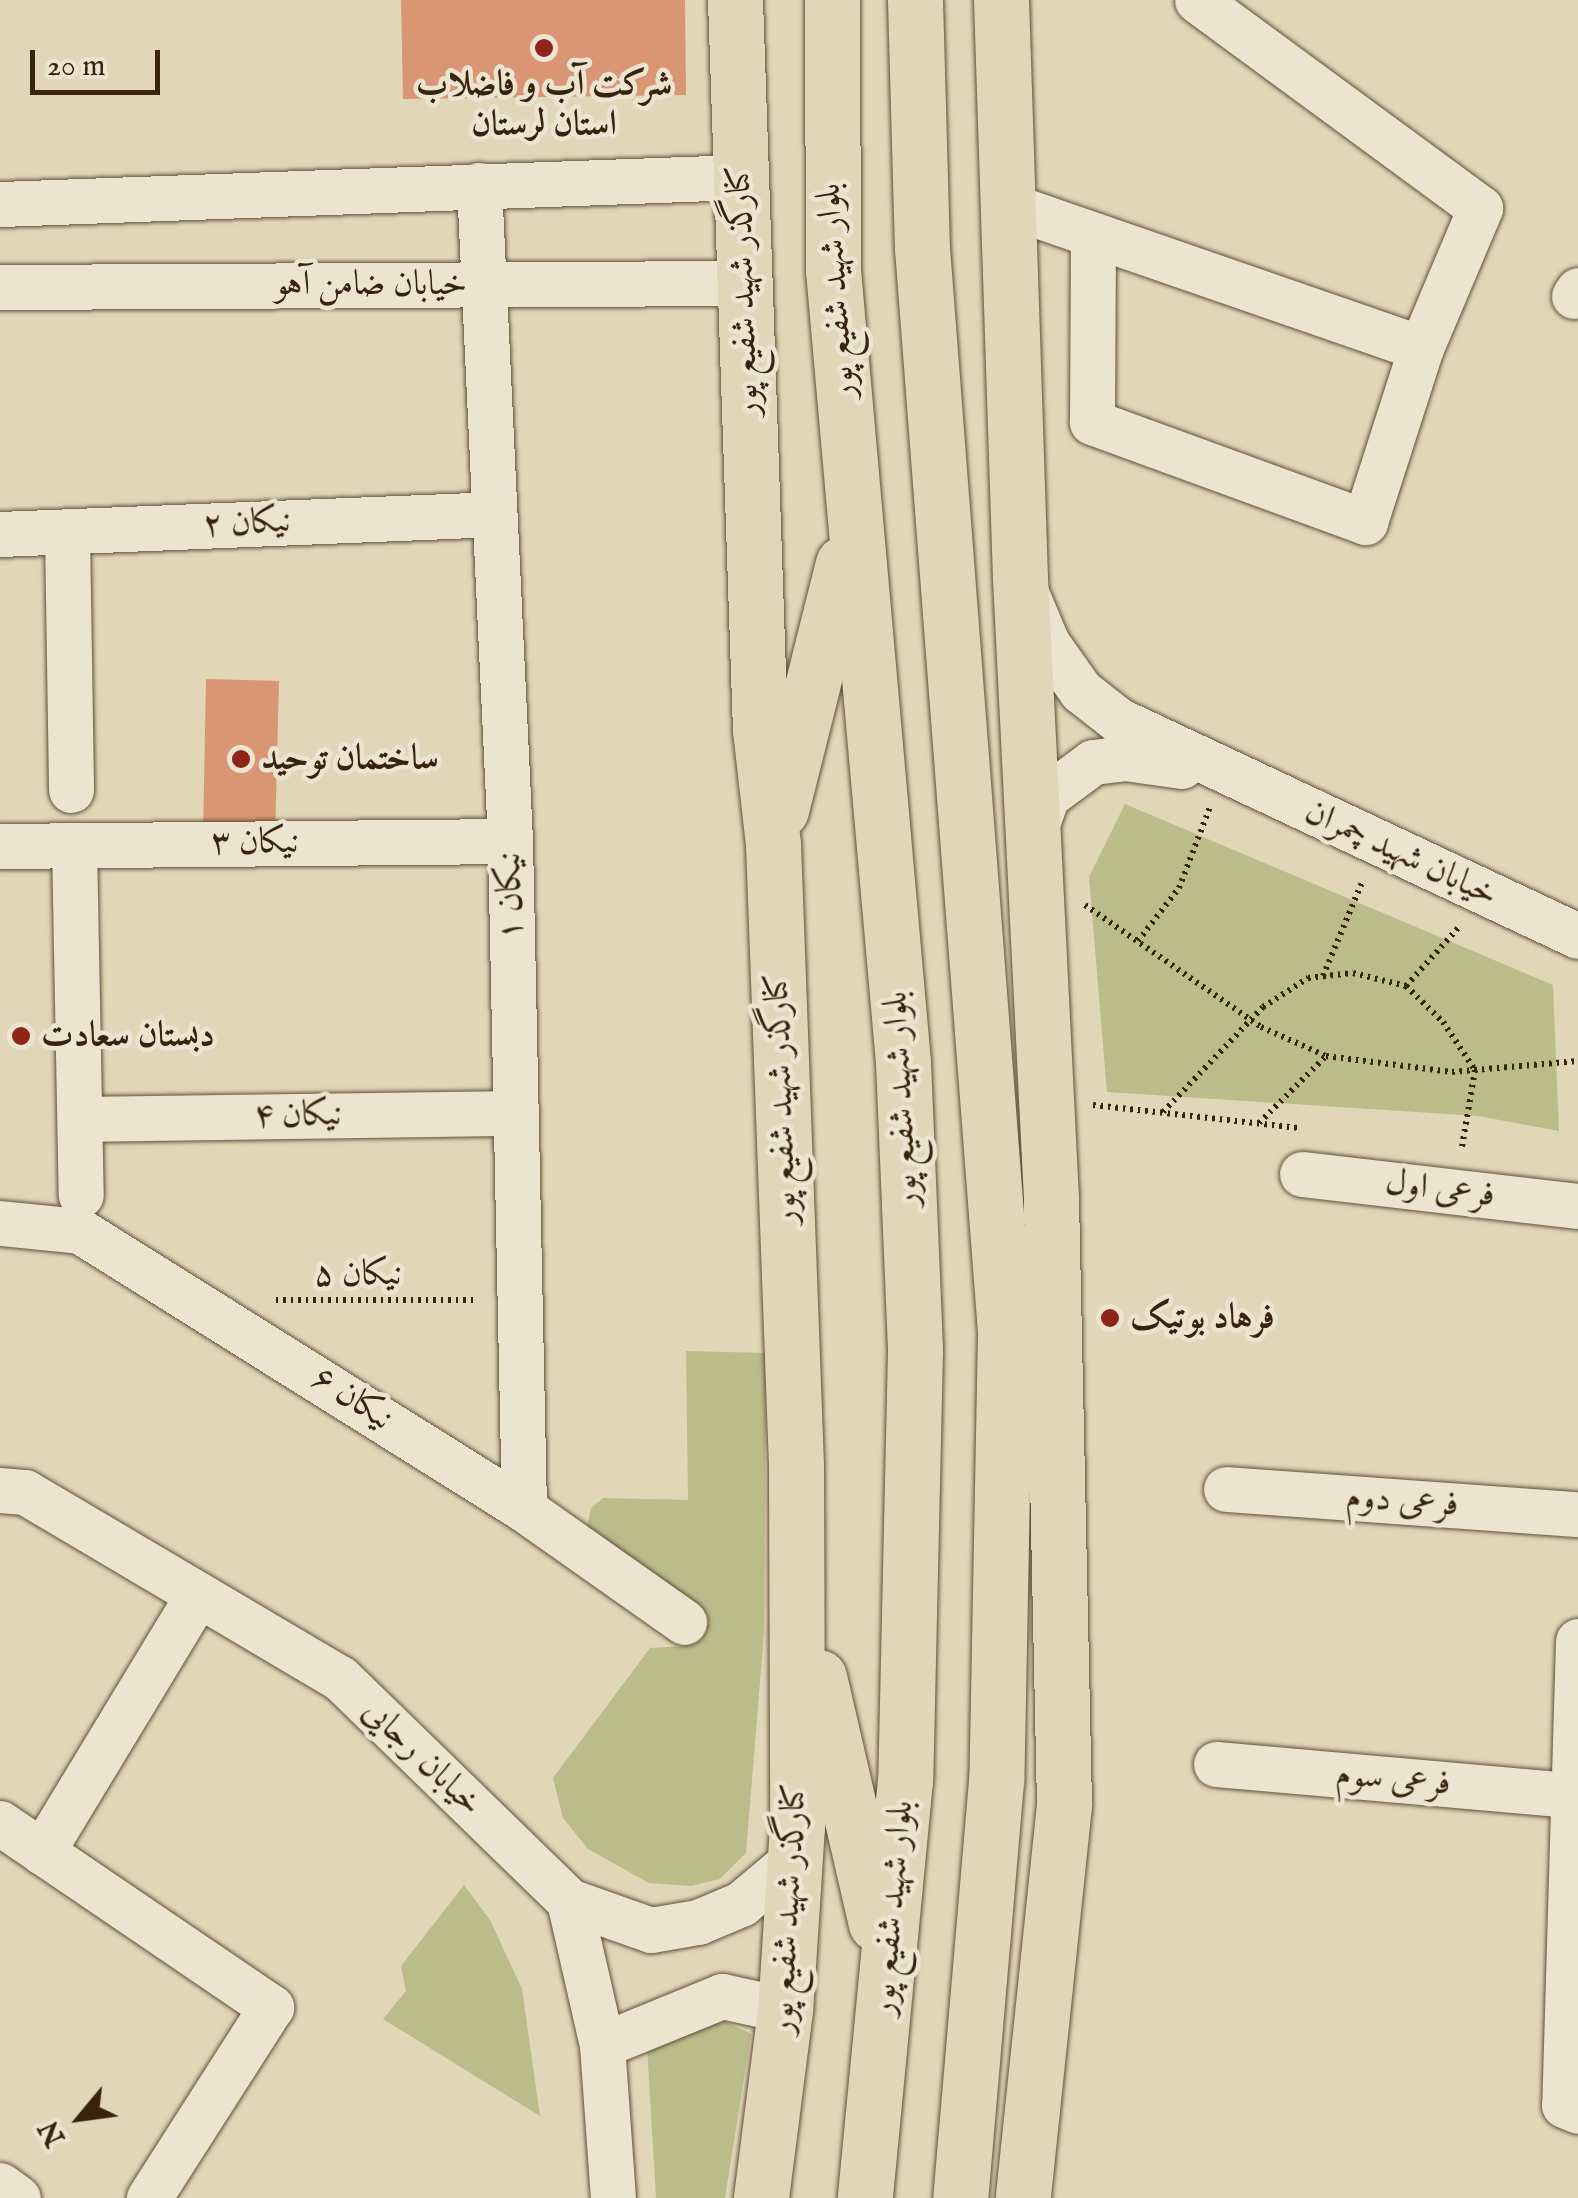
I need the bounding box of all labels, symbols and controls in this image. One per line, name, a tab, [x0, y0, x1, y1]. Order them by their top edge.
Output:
scale bar	[35, 30, 165, 92]
marker: شرکت آب و فاضلاب استان لرستان	[533, 37, 555, 59]
text: 20 m	[47, 48, 106, 86]
place label: شرکت آب و فاضلاب استان لرستان	[416, 64, 672, 146]
street label: کنارگذر شهید شفیع پور	[719, 165, 769, 417]
street label: بلوار شهید شفیع پور	[809, 182, 865, 400]
street label: خیابان ضامن آهو	[275, 264, 467, 306]
street label: نیکان ۲	[202, 501, 292, 547]
place label: ساختمان توحید	[261, 738, 439, 780]
marker: ساختمان توحید	[230, 748, 252, 770]
street label: خیابان شهید چمران	[1298, 791, 1504, 917]
street label: نیکان ۳	[211, 822, 299, 864]
street label: نیکان ۱	[489, 851, 533, 941]
street label: کنارگذر شهید شفیع پور	[757, 973, 807, 1225]
street label: بلوار شهید شفیع پور	[875, 990, 929, 1208]
place label: دبستان سعادت	[41, 1015, 215, 1057]
marker: دبستان سعادت	[10, 1025, 32, 1047]
street label: نیکان ۴	[253, 1094, 343, 1138]
street label: فرعی اول	[1383, 1162, 1497, 1218]
street label: نیکان ۵	[314, 1254, 402, 1296]
place label: فرهاد بوتیک	[1130, 1297, 1275, 1339]
marker: فرهاد بوتیک	[1099, 1307, 1121, 1329]
street label: نیکان ۶	[303, 1357, 401, 1441]
street label: فرعی دوم	[1344, 1477, 1460, 1527]
street label: خیابان رجایی	[353, 1691, 491, 1825]
street label: فرعی سوم	[1334, 1754, 1452, 1806]
street label: کنارگذر شهید شفیع پور	[761, 1783, 817, 2035]
street label: بلوار شهید شفیع پور	[863, 1799, 923, 2017]
north arrow	[30, 2068, 130, 2168]
text: N	[32, 2114, 75, 2152]

